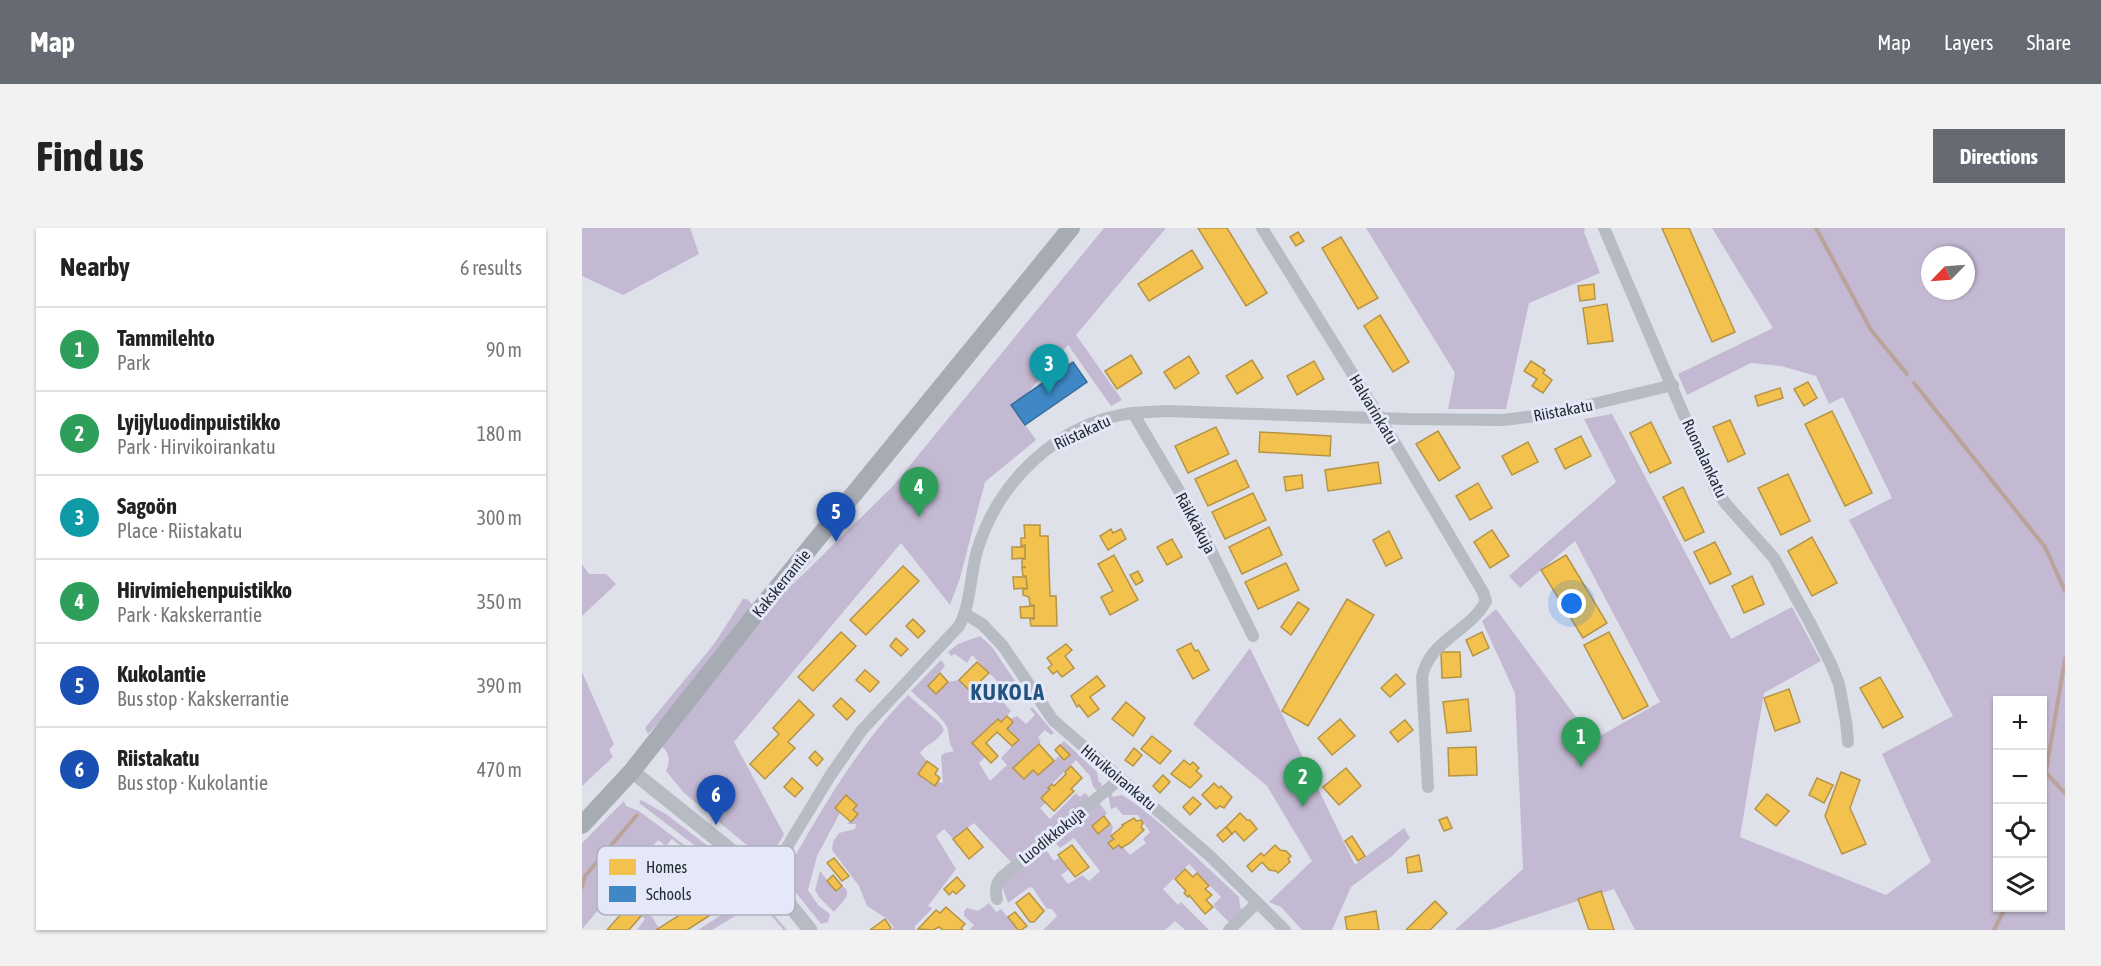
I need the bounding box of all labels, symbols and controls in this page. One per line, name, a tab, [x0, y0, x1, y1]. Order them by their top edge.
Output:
text: Map	[30, 26, 75, 58]
text: Map	[1877, 30, 1911, 54]
text: Layers	[1944, 30, 1994, 54]
text: Share	[2027, 30, 2071, 54]
button: Directions	[1933, 129, 2065, 183]
text: Find us	[36, 132, 144, 180]
north arrow	[1921, 246, 1975, 300]
text: Nearby	[60, 252, 130, 282]
text: 6 results	[460, 256, 522, 279]
text: Tammilehto	[117, 325, 215, 351]
text: 1	[75, 338, 84, 361]
text: 90 m	[486, 338, 522, 361]
pin: 3	[1030, 344, 1068, 394]
text: Park	[117, 351, 150, 374]
street label: Halvarinkatu	[1346, 371, 1402, 447]
street label: Riistakatu	[1532, 395, 1594, 425]
text: Lyijyluodinpuistikko	[117, 409, 281, 435]
street label: Riistakatu	[1051, 411, 1113, 453]
street label: Ruonalankatu	[1679, 416, 1731, 500]
text: 2	[75, 422, 84, 445]
text: 180 m	[477, 422, 522, 445]
text: Park · Hirvikoirankatu	[117, 435, 276, 458]
pin: 4	[900, 468, 938, 517]
street label: Räikkäkuja	[1172, 489, 1220, 557]
pin: 5	[816, 492, 856, 542]
text: Sagoön	[117, 493, 177, 519]
text: 3	[75, 506, 84, 529]
text: 300 m	[477, 506, 522, 529]
text: Place · Riistakatu	[117, 519, 242, 542]
street label: Kakskerrantie	[748, 546, 814, 620]
text: Hirvimiehenpuistikko	[117, 577, 292, 603]
your location	[1557, 589, 1586, 618]
text: 4	[75, 590, 84, 613]
text: 350 m	[477, 590, 522, 613]
text: Park · Kakskerrantie	[117, 603, 262, 626]
text: Kukolantie	[117, 661, 206, 687]
text: 5	[75, 674, 84, 697]
text: 390 m	[477, 674, 522, 697]
district label: KUKOLA	[970, 679, 1046, 705]
text: Bus stop · Kakskerrantie	[117, 687, 289, 710]
map controls	[1993, 696, 2047, 912]
button: +	[1993, 696, 2047, 750]
pin: 1	[1562, 718, 1600, 767]
street label: Hirvikoirankatu	[1078, 740, 1160, 814]
text: Riistakatu	[117, 745, 199, 771]
button: −	[1993, 750, 2047, 804]
text: 6	[75, 758, 84, 781]
text: 470 m	[477, 758, 522, 781]
pin: 2	[1284, 758, 1322, 807]
text: Bus stop · Kukolantie	[117, 771, 268, 794]
pin: 6	[696, 776, 736, 825]
street label: Luodikkokuja	[1015, 803, 1089, 868]
button: locate	[1993, 804, 2047, 858]
legend	[597, 846, 795, 915]
text: Homes	[646, 858, 688, 876]
button: layers	[1993, 858, 2047, 912]
text: Schools	[646, 885, 692, 903]

